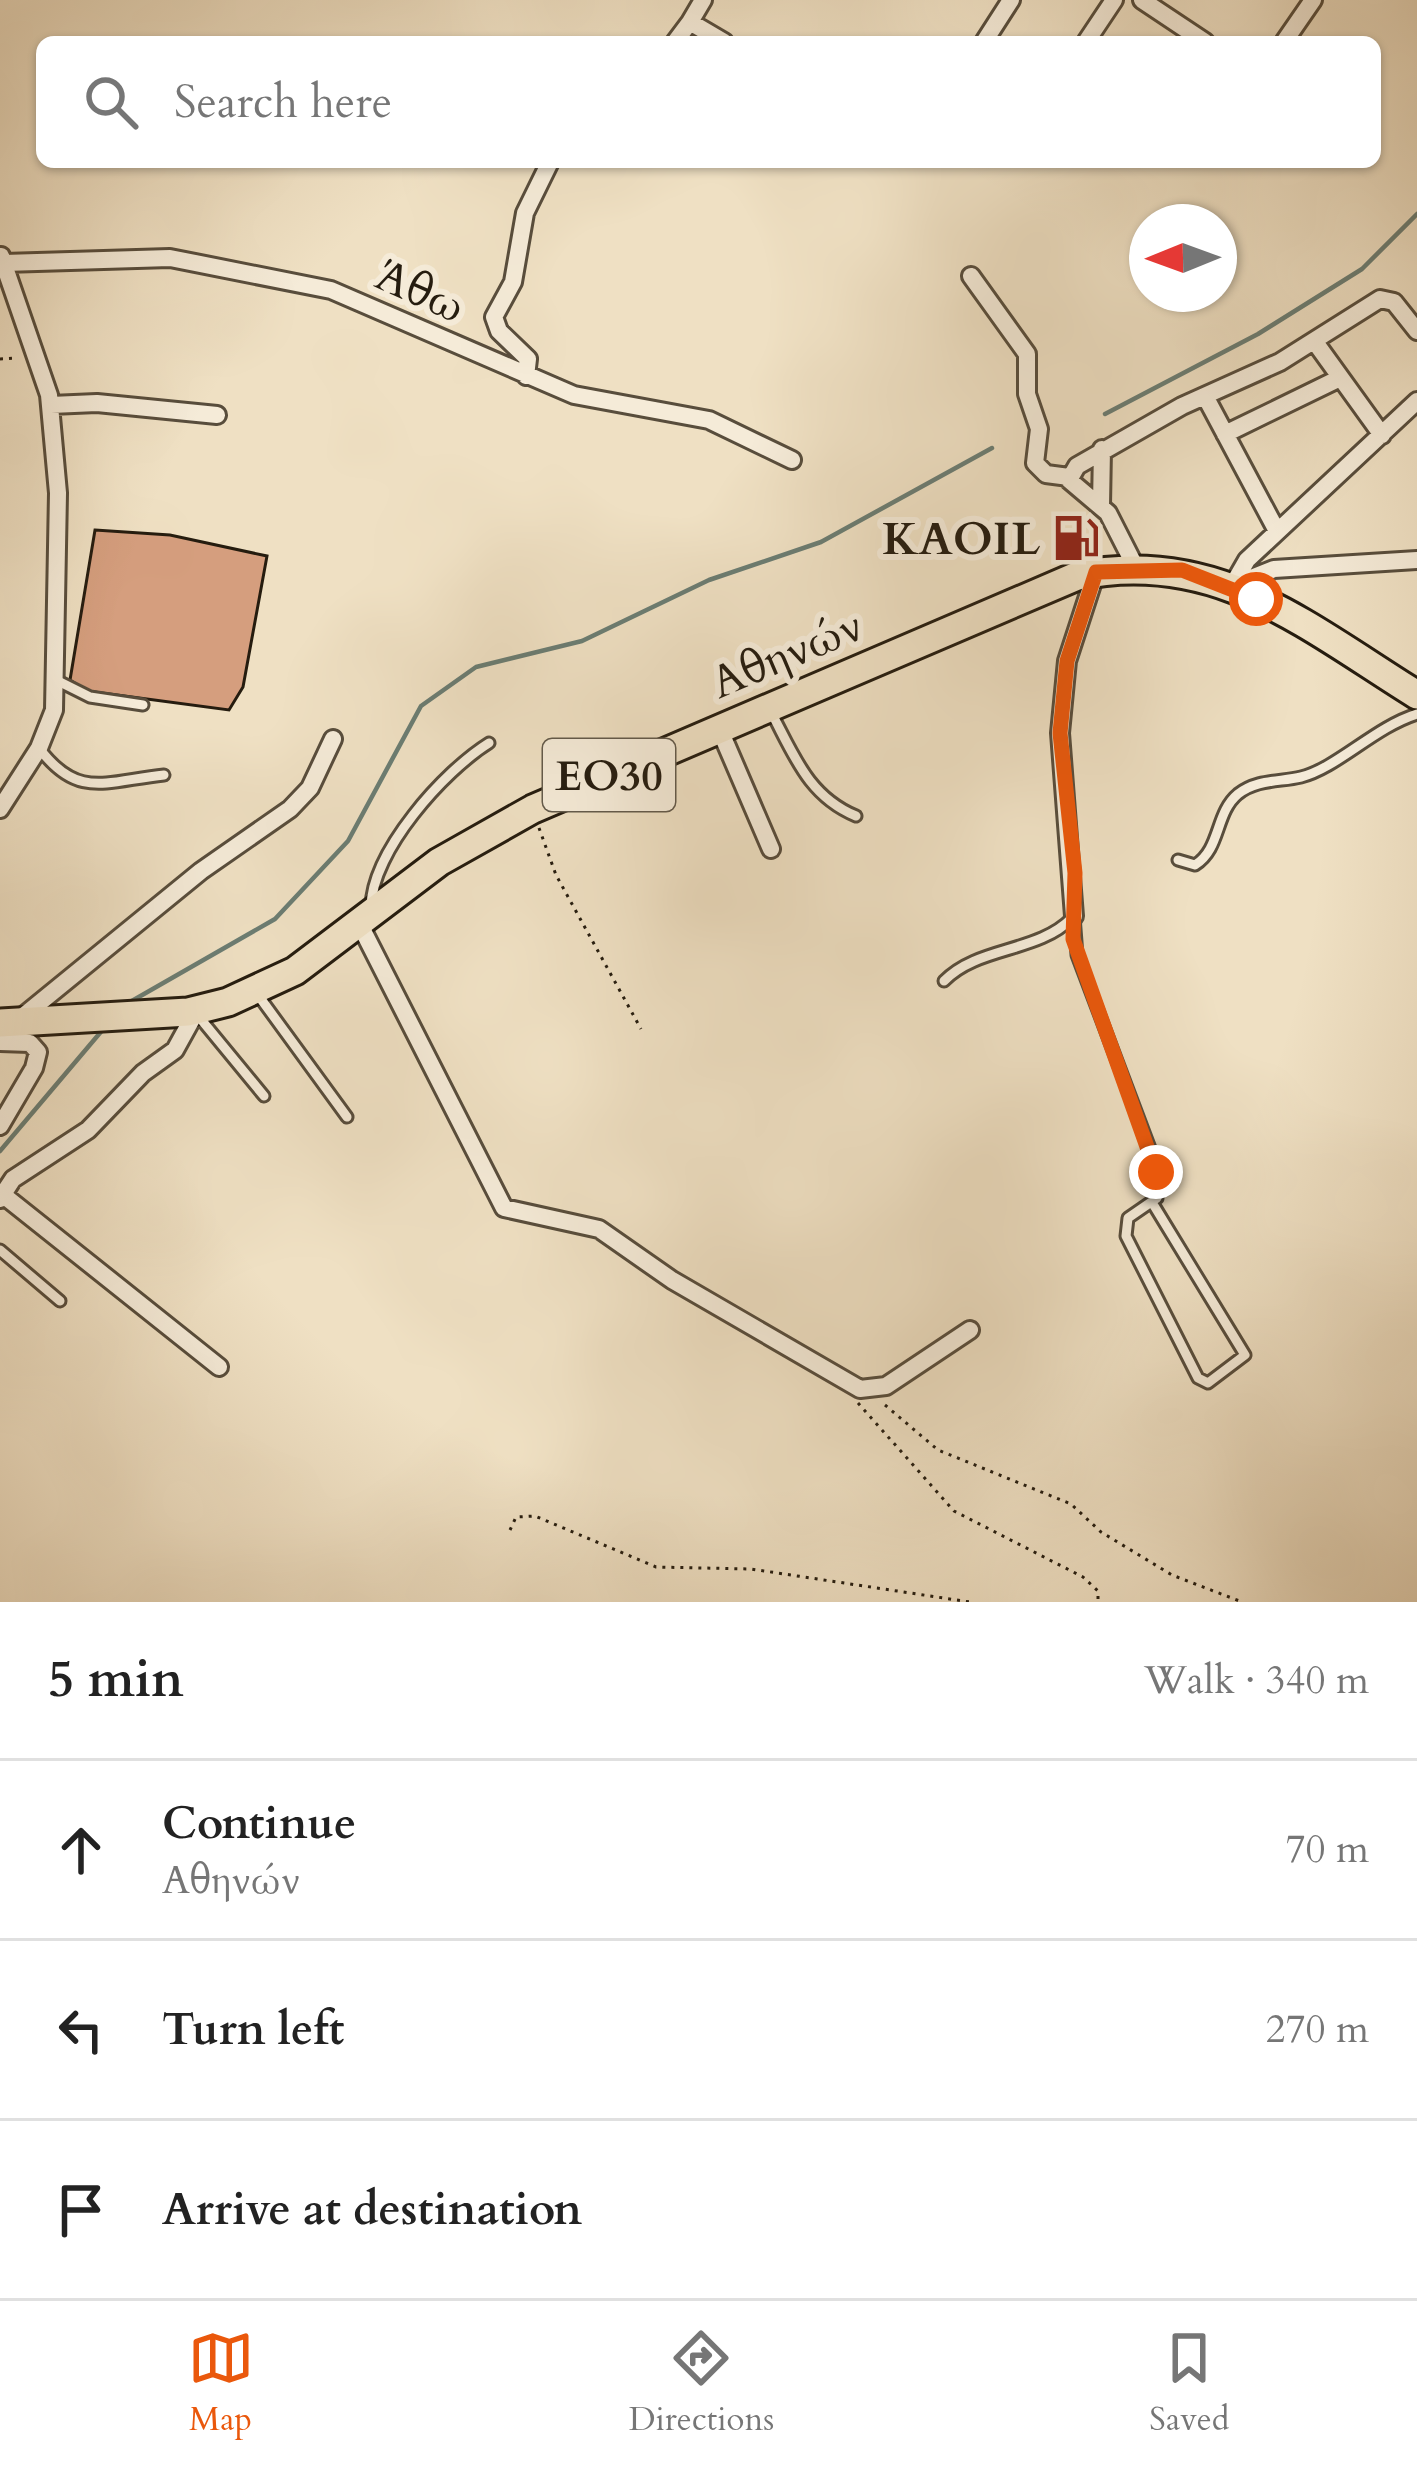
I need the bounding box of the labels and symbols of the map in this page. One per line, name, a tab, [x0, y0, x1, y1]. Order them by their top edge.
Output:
north arrow	[1129, 204, 1237, 312]
street label: Άθω	[366, 245, 474, 338]
place label: KAOIL	[882, 509, 1040, 570]
fuel station icon: KAOIL	[1051, 513, 1101, 563]
route start	[1229, 572, 1283, 626]
street label: Αθηνών	[701, 595, 872, 714]
road number: ΕΟ30	[543, 739, 675, 811]
route end	[1129, 1145, 1183, 1199]

